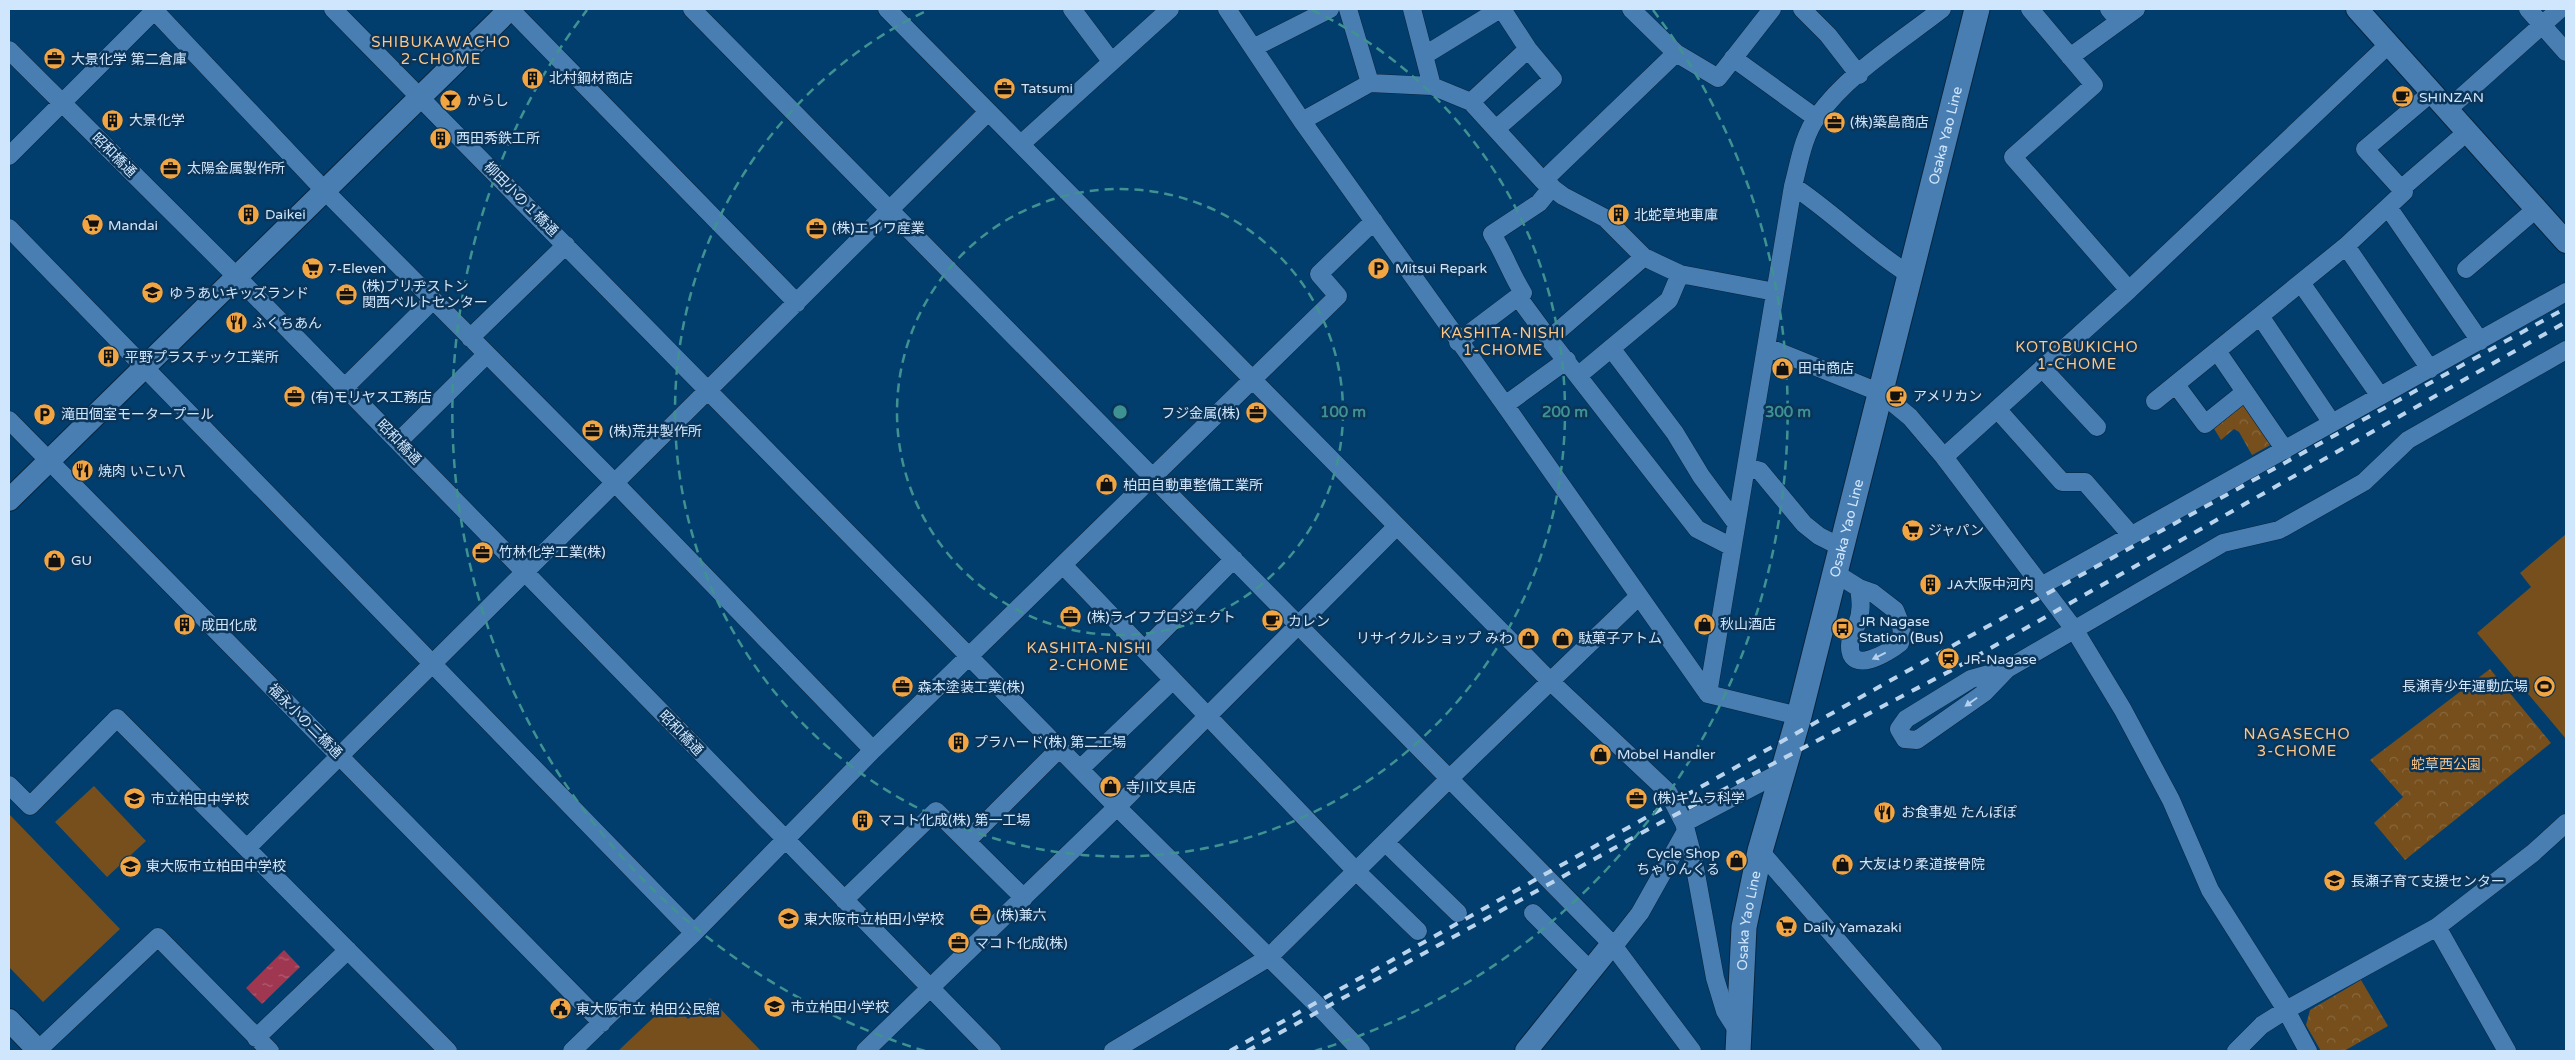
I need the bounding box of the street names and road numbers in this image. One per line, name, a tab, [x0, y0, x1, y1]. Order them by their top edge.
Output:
street label: Osaka Yao Line	[1925, 84, 1966, 186]
street label: 昭和橋通	[88, 129, 140, 181]
street label: 柳田小の１橋通	[480, 158, 562, 240]
street label: 昭和橋通	[373, 416, 425, 468]
street label: Osaka Yao Line	[1826, 477, 1867, 579]
street label: 福永小の二橋通	[264, 680, 346, 762]
street label: 昭和橋通	[655, 707, 707, 759]
street label: Osaka Yao Line	[1733, 869, 1764, 971]

